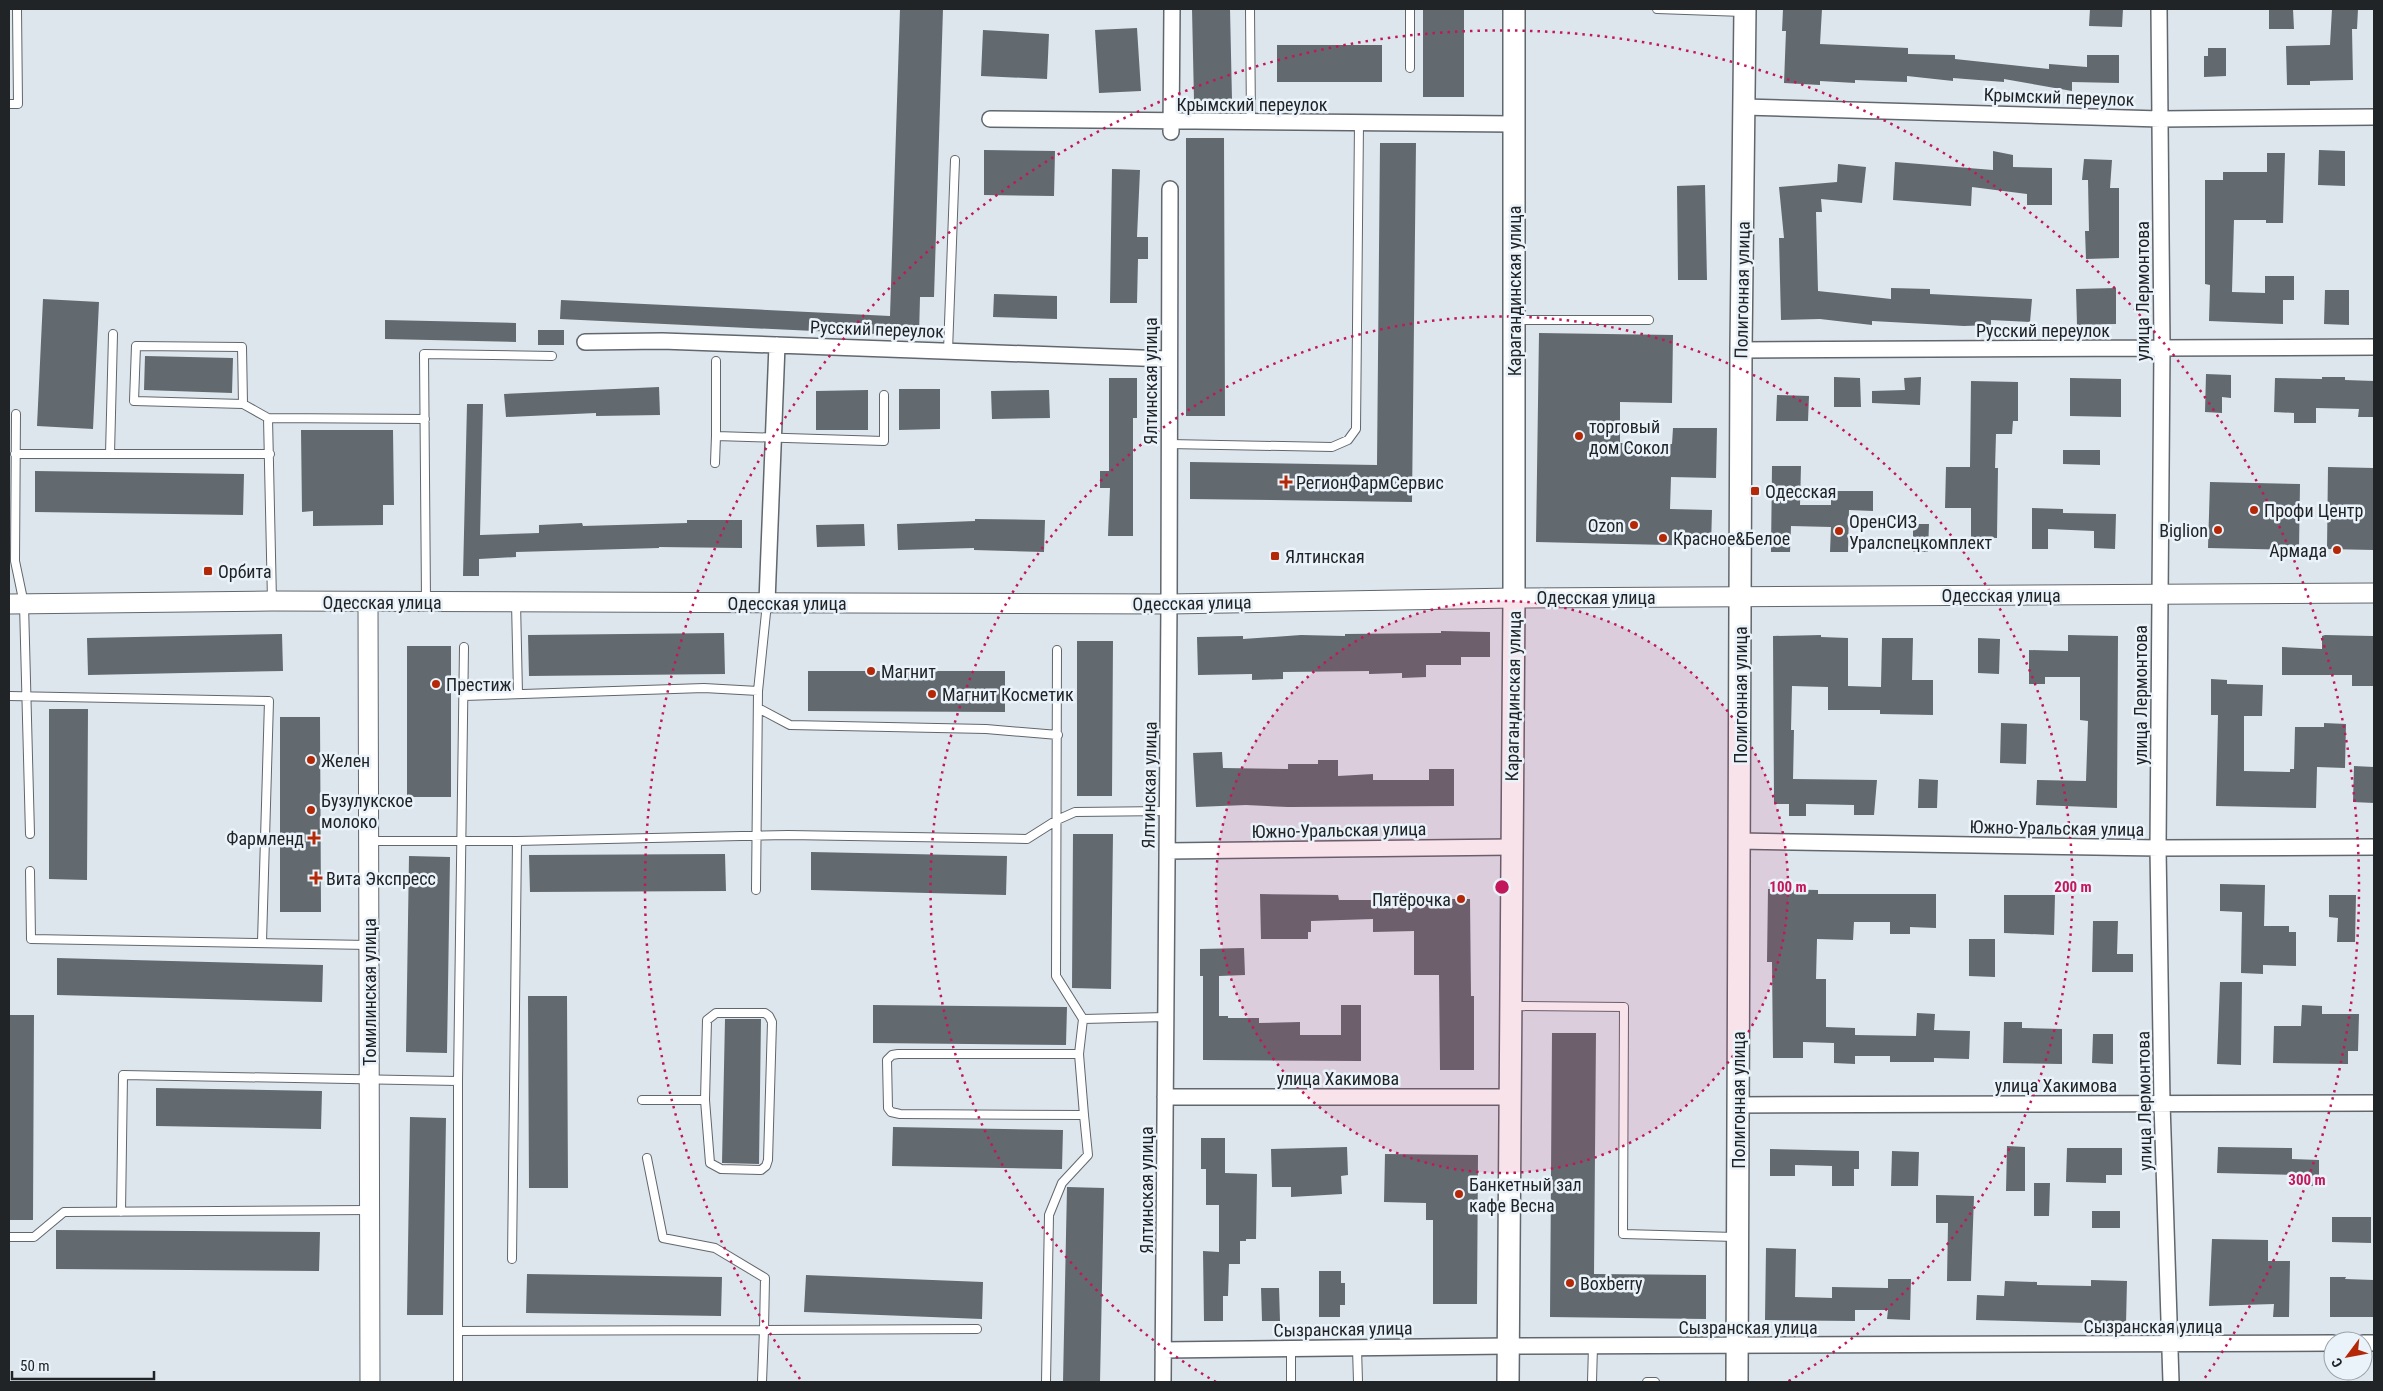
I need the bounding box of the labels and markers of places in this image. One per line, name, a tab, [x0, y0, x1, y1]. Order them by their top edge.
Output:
place label: торговый дом Сокол	[1589, 416, 1669, 458]
marker: торговый дом Сокол	[1573, 430, 1585, 442]
place label: РегионФармСервис	[1296, 472, 1444, 493]
marker: РегионФармСервис	[1280, 476, 1292, 488]
place label: Одесская	[1765, 481, 1837, 502]
marker: Одесская	[1749, 485, 1761, 497]
place label: Профи Центр	[2264, 500, 2363, 521]
marker: Профи Центр	[2248, 504, 2260, 516]
place label: ОренСИЗ Уралспецкомплект	[1849, 511, 1993, 553]
place label: Ozon	[1588, 515, 1624, 536]
marker: Ozon	[1628, 519, 1640, 531]
place label: Biglion	[2159, 520, 2208, 541]
marker: Biglion	[2212, 524, 2224, 536]
marker: ОренСИЗ Уралспецкомплект	[1833, 525, 1845, 537]
place label: Красное&Белое	[1673, 528, 1790, 549]
marker: Красное&Белое	[1657, 532, 1669, 544]
place label: Армада	[2269, 540, 2327, 561]
marker: Армада	[2331, 544, 2343, 556]
place label: Ялтинская	[1285, 546, 1365, 567]
marker: Ялтинская	[1269, 550, 1281, 562]
place label: Орбита	[218, 561, 272, 582]
marker: Орбита	[202, 565, 214, 577]
place label: Магнит	[881, 661, 936, 682]
marker: Магнит	[865, 665, 877, 677]
place label: Престиж	[446, 674, 512, 695]
marker: Престиж	[430, 678, 442, 690]
place label: Магнит Косметик	[942, 684, 1074, 705]
marker: Магнит Косметик	[926, 688, 938, 700]
place label: Желен	[321, 750, 370, 771]
marker: Желен	[305, 754, 317, 766]
place label: Бузулукское молоко	[321, 790, 413, 832]
marker: Бузулукское молоко	[305, 804, 317, 816]
place label: Фармленд	[226, 828, 304, 849]
marker: Фармленд	[308, 832, 320, 844]
place label: Вита Экспресс	[326, 868, 436, 889]
marker: Вита Экспресс	[310, 872, 322, 884]
centre of rings	[1493, 878, 1511, 896]
place label: Пятёрочка	[1372, 889, 1451, 910]
marker: Пятёрочка	[1455, 893, 1467, 905]
place label: Банкетный зал кафе Весна	[1469, 1174, 1582, 1216]
marker: Банкетный зал кафе Весна	[1453, 1188, 1465, 1200]
place label: Boxberry	[1580, 1273, 1643, 1294]
marker: Boxberry	[1564, 1277, 1576, 1289]

